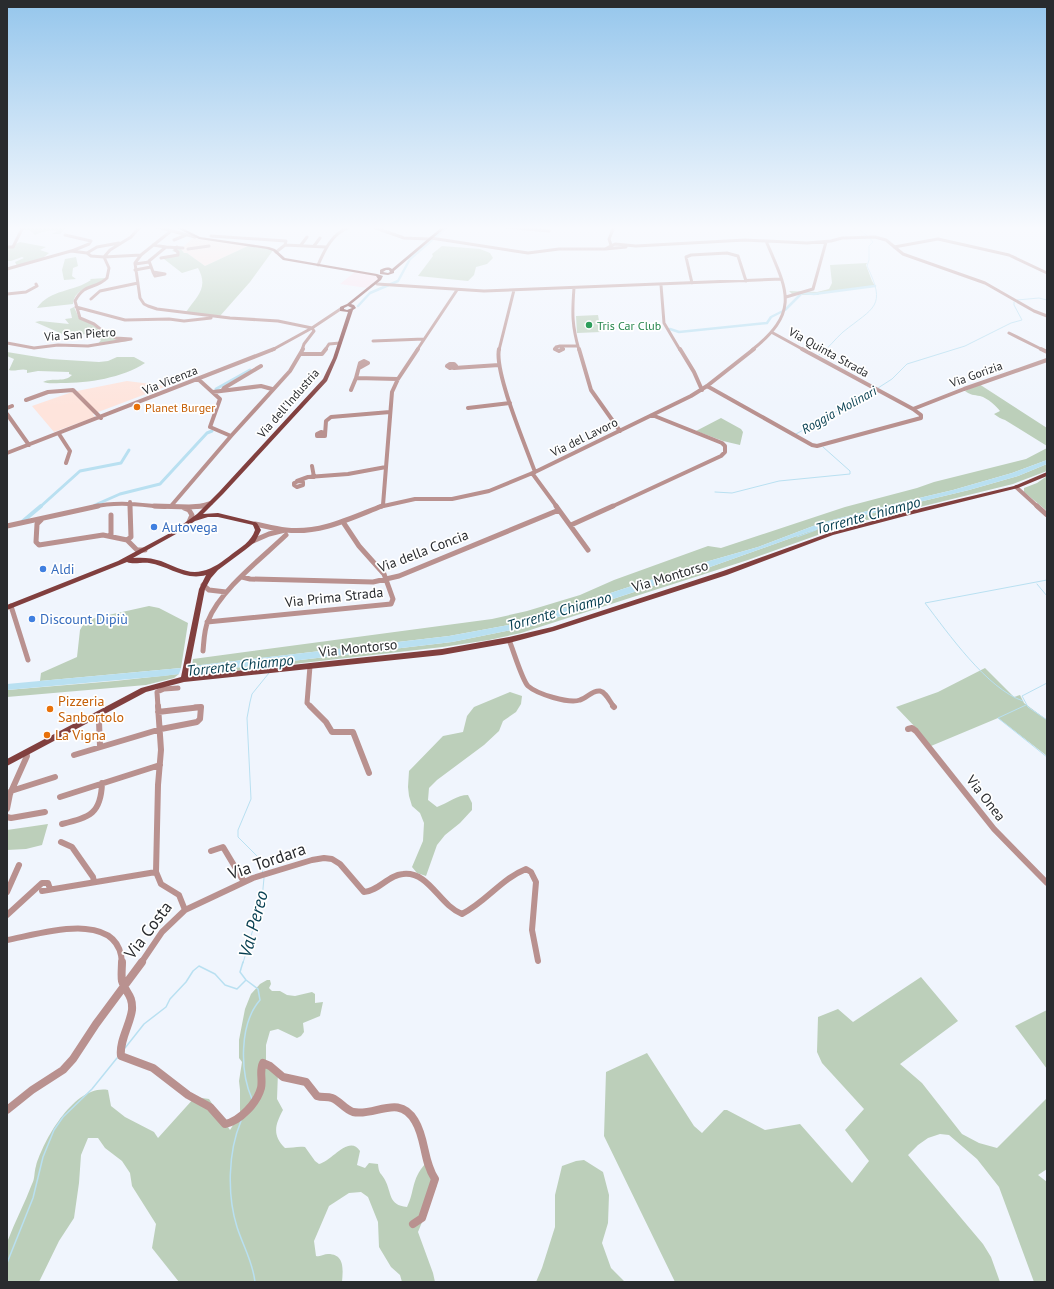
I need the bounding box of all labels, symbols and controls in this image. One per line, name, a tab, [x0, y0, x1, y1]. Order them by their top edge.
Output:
place label: Tris Car Club	[597, 318, 661, 333]
marker: Tris Car Club	[584, 320, 594, 330]
street label: Via Quinta Strada	[785, 323, 872, 380]
street label: Via San Pietro	[43, 324, 116, 344]
street label: Via Gorizia	[947, 358, 1004, 391]
street label: Via Vicenza	[139, 362, 200, 398]
street label: Via dell'Industria	[253, 365, 322, 441]
water label: Roggia Molinari	[798, 382, 880, 438]
place label: Planet Burger	[145, 400, 215, 415]
marker: Planet Burger	[132, 402, 142, 412]
street label: Via del Lavoro	[547, 414, 620, 460]
water label: Torrente Chiampo	[813, 492, 923, 538]
place label: Autovega	[162, 518, 218, 536]
marker: Autovega	[149, 522, 159, 532]
street label: Via della Concia	[374, 525, 471, 577]
street label: Via Montorso	[629, 556, 710, 596]
place label: Aldi	[51, 560, 75, 578]
marker: Aldi	[38, 564, 48, 574]
street label: Via Prima Strada	[283, 583, 384, 611]
water label: Torrente Chiampo	[505, 587, 613, 635]
place label: Discount Dipiù	[40, 610, 128, 628]
marker: Discount Dipiù	[27, 614, 37, 624]
street label: Via Montorso	[317, 635, 398, 661]
water label: Torrente Chiampo	[185, 650, 295, 680]
place label: Pizzeria Sanbortolo	[58, 692, 124, 726]
marker: Pizzeria Sanbortolo	[45, 704, 55, 714]
place label: La Vigna	[55, 726, 106, 744]
marker: La Vigna	[42, 730, 52, 740]
street label: Via Onea	[962, 771, 1010, 825]
street label: Via Tordara	[224, 837, 309, 885]
water label: Val Pereo	[233, 888, 273, 960]
street label: Via Costa	[119, 897, 177, 964]

